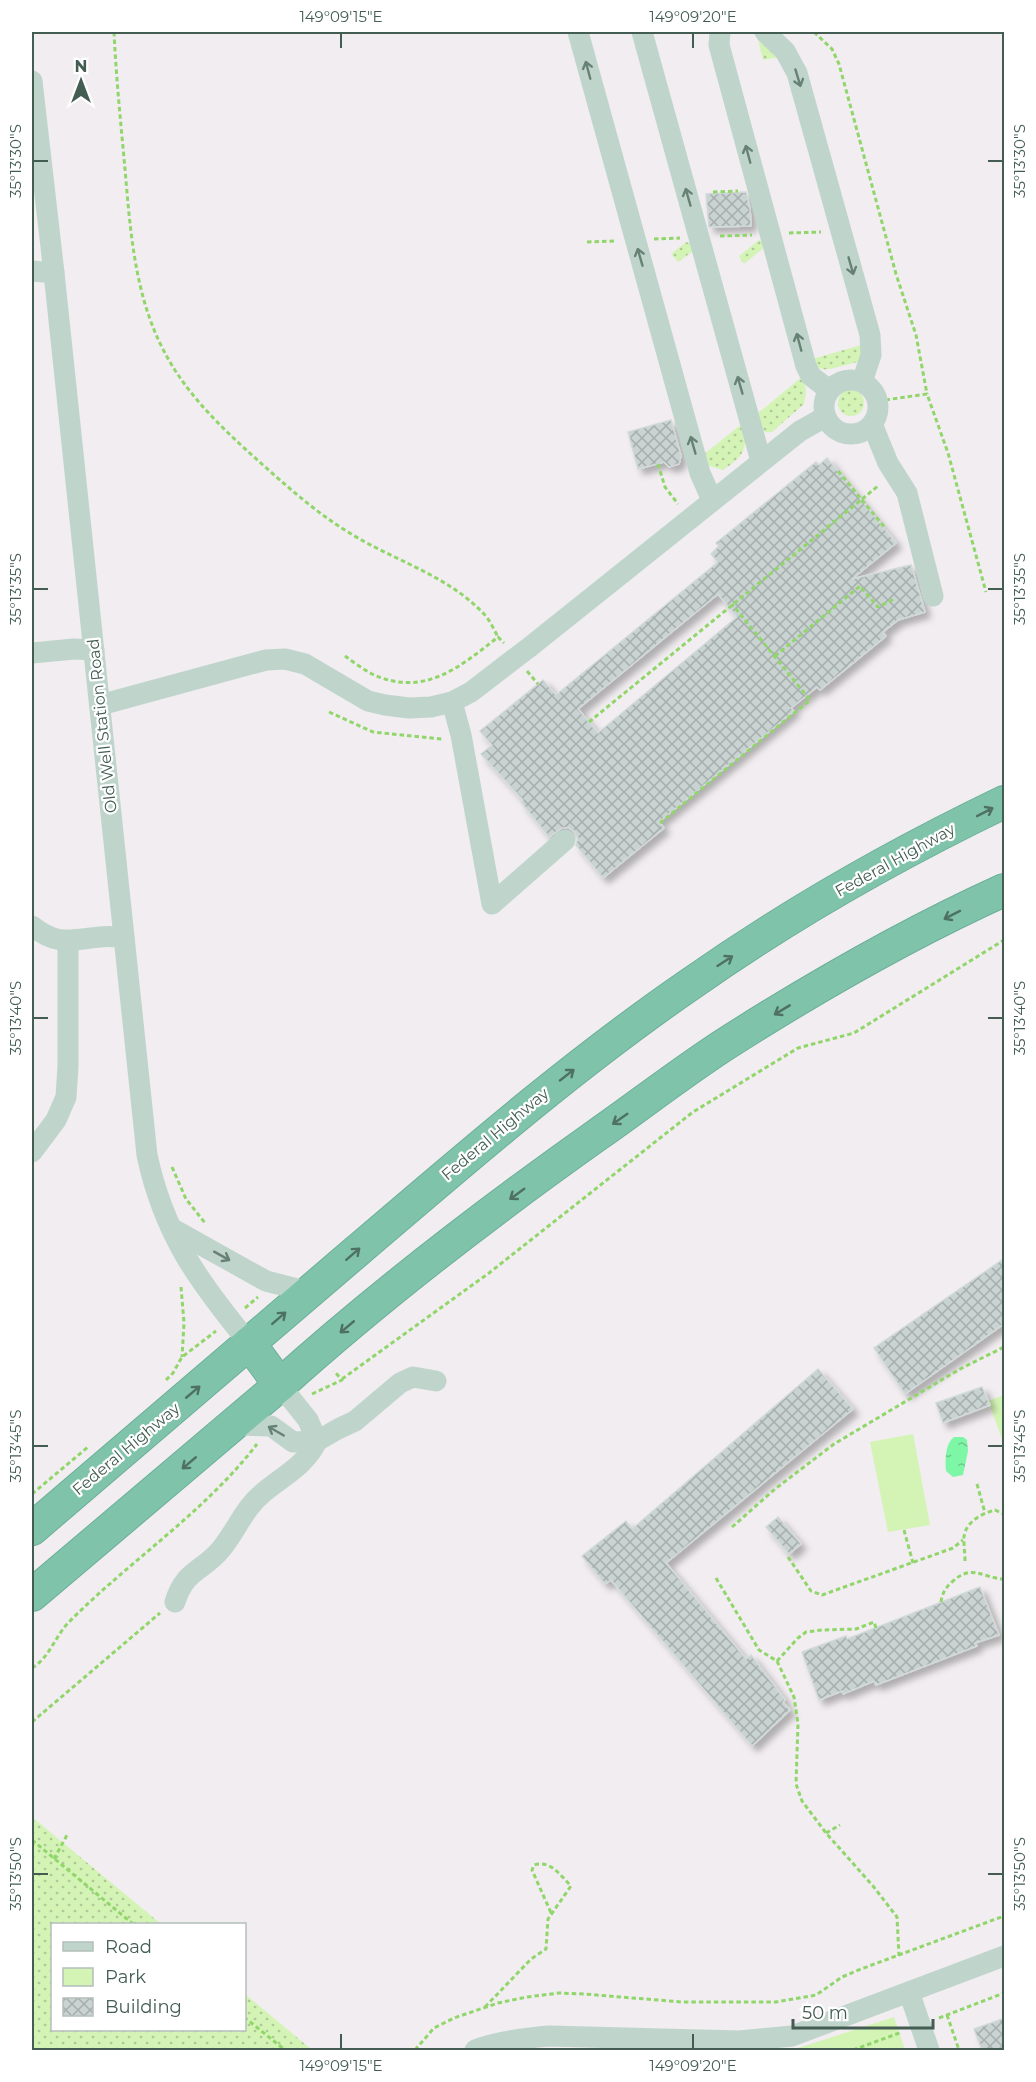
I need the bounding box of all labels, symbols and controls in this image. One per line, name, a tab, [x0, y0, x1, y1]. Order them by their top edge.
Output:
text: 149°09'15"E	[299, 7, 383, 26]
text: 149°09'20"E	[649, 7, 737, 26]
north arrow	[51, 51, 111, 111]
text: N	[75, 57, 87, 76]
one-way arrow	[582, 60, 594, 79]
one-way arrow	[793, 68, 804, 87]
text: 35°13'30"S	[6, 124, 25, 198]
text: 35°13'30"S	[1010, 124, 1029, 198]
one-way arrow	[742, 145, 754, 164]
one-way arrow	[681, 188, 693, 207]
one-way arrow	[634, 248, 646, 267]
one-way arrow	[845, 256, 857, 275]
one-way arrow	[793, 333, 805, 352]
one-way arrow	[734, 376, 745, 395]
one-way arrow	[687, 436, 698, 455]
text: 35°13'35"S	[6, 553, 25, 625]
text: 35°13'35"S	[1010, 553, 1029, 625]
street label: Old Well Station Road	[83, 638, 121, 814]
one-way arrow	[976, 805, 994, 817]
street label: Federal Highway	[832, 819, 959, 901]
one-way arrow	[943, 910, 961, 922]
one-way arrow	[716, 955, 733, 967]
text: 35°13'40"S	[6, 981, 25, 1055]
text: 35°13'40"S	[1010, 981, 1029, 1055]
one-way arrow	[774, 1005, 791, 1017]
one-way arrow	[559, 1069, 575, 1082]
street label: Federal Highway	[437, 1083, 553, 1184]
one-way arrow	[612, 1113, 629, 1125]
one-way arrow	[509, 1187, 525, 1200]
one-way arrow	[345, 1247, 360, 1261]
one-way arrow	[213, 1250, 230, 1262]
one-way arrow	[271, 1311, 286, 1325]
one-way arrow	[339, 1321, 355, 1334]
one-way arrow	[185, 1385, 200, 1399]
street label: Federal Highway	[68, 1398, 184, 1499]
text: 35°13'45"S	[6, 1410, 25, 1482]
text: 35°13'45"S	[1010, 1410, 1029, 1482]
one-way arrow	[268, 1425, 285, 1437]
one-way arrow	[181, 1456, 197, 1469]
text: 35°13'50"S	[6, 1837, 25, 1911]
text: 35°13'50"S	[1010, 1837, 1029, 1911]
legend	[51, 1923, 246, 2031]
text: Road	[105, 1936, 152, 1958]
text: Park	[105, 1966, 146, 1988]
scale bar	[793, 1992, 932, 2030]
text: Building	[105, 1996, 182, 2018]
text: 50 m	[802, 2002, 848, 2024]
text: 149°09'15"E	[299, 2056, 383, 2075]
text: 149°09'20"E	[649, 2056, 737, 2075]

